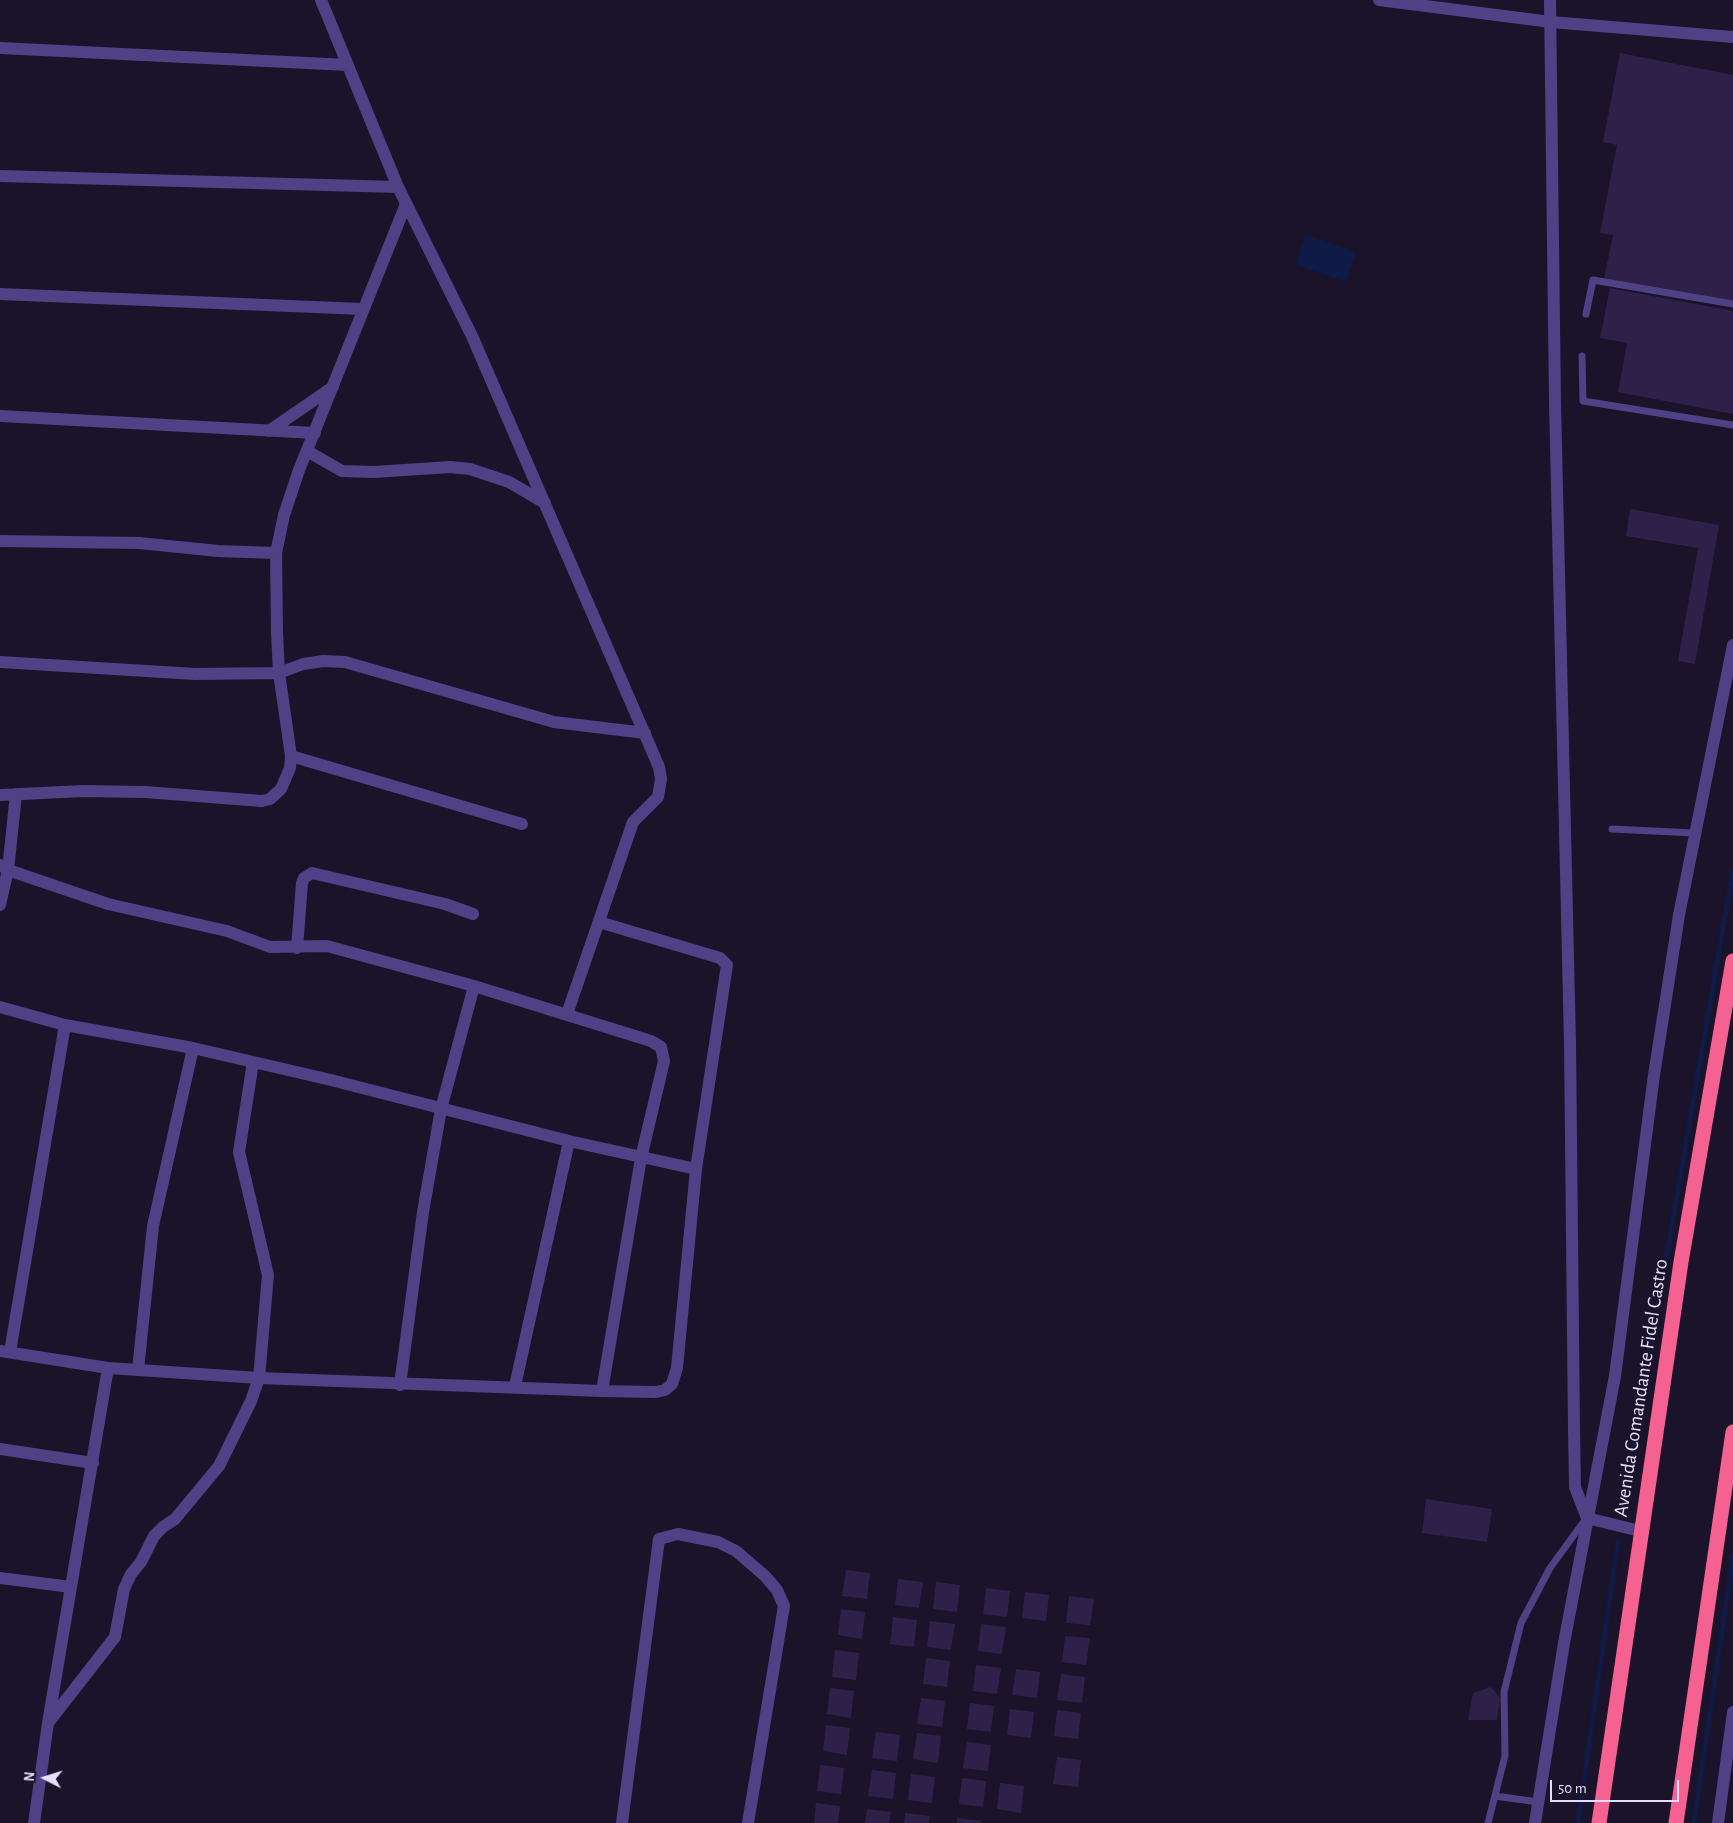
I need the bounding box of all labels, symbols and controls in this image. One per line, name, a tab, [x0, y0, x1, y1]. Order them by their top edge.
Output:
street label: Avenida Comandante Fidel Castro	[1609, 1257, 1673, 1519]
north arrow	[20, 1753, 70, 1803]
scale bar	[1553, 1770, 1682, 1802]
text: N	[23, 1771, 37, 1782]
text: 50 m	[1558, 1781, 1587, 1796]

